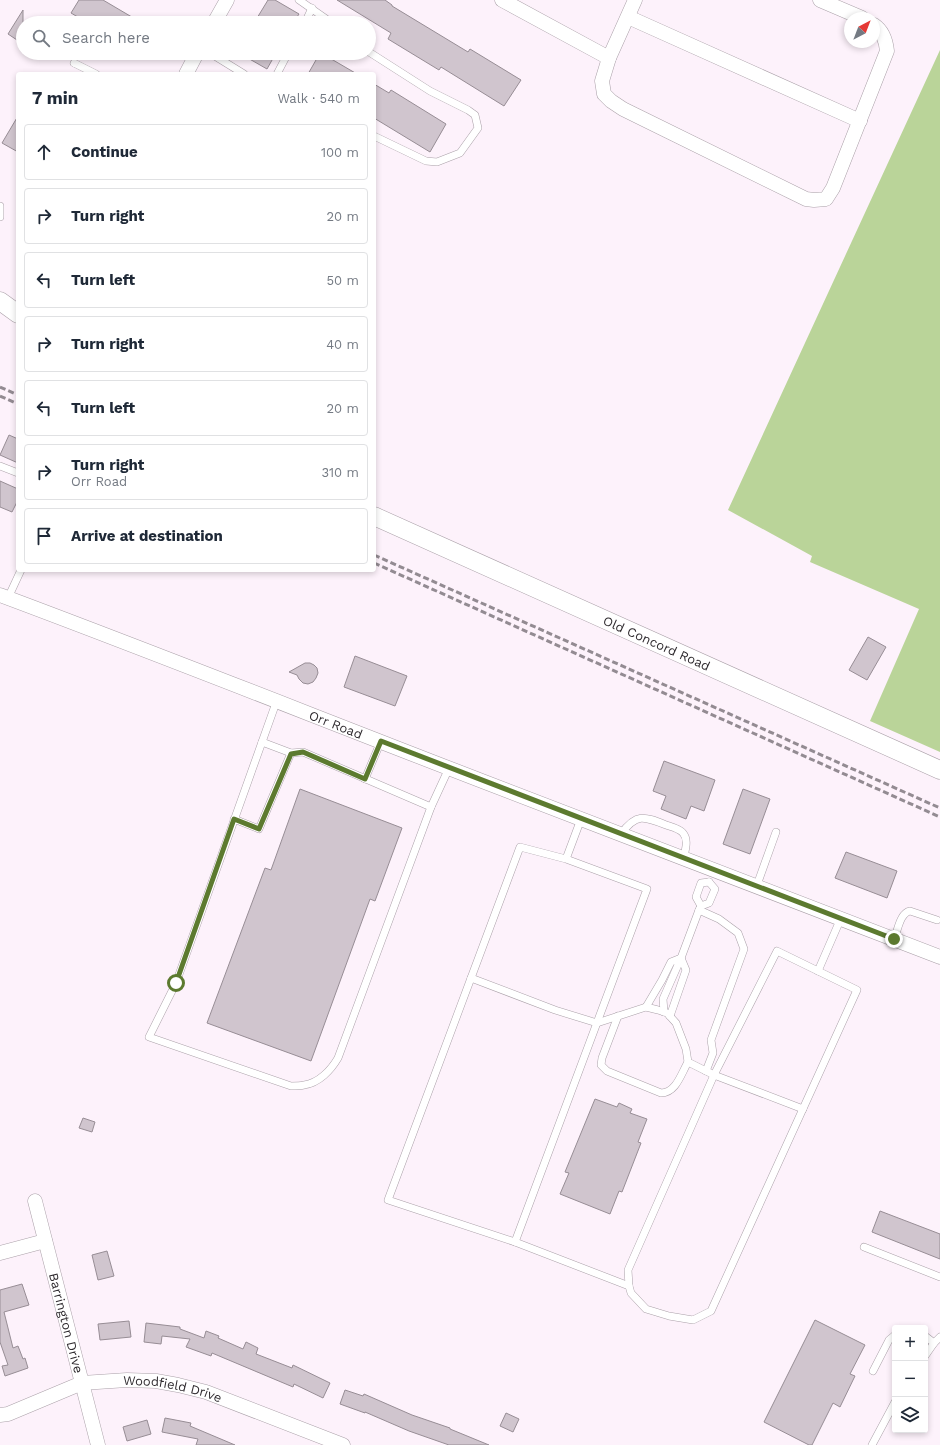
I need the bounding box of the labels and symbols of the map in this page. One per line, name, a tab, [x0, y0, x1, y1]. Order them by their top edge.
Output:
north arrow	[844, 12, 880, 48]
street label: Old Concord Road	[601, 612, 713, 673]
street label: Orr Road	[307, 707, 365, 741]
route end	[885, 930, 903, 948]
route start	[167, 974, 185, 992]
street label: Barrington Drive	[46, 1271, 87, 1375]
street label: Woodfield Drive	[123, 1372, 224, 1405]

